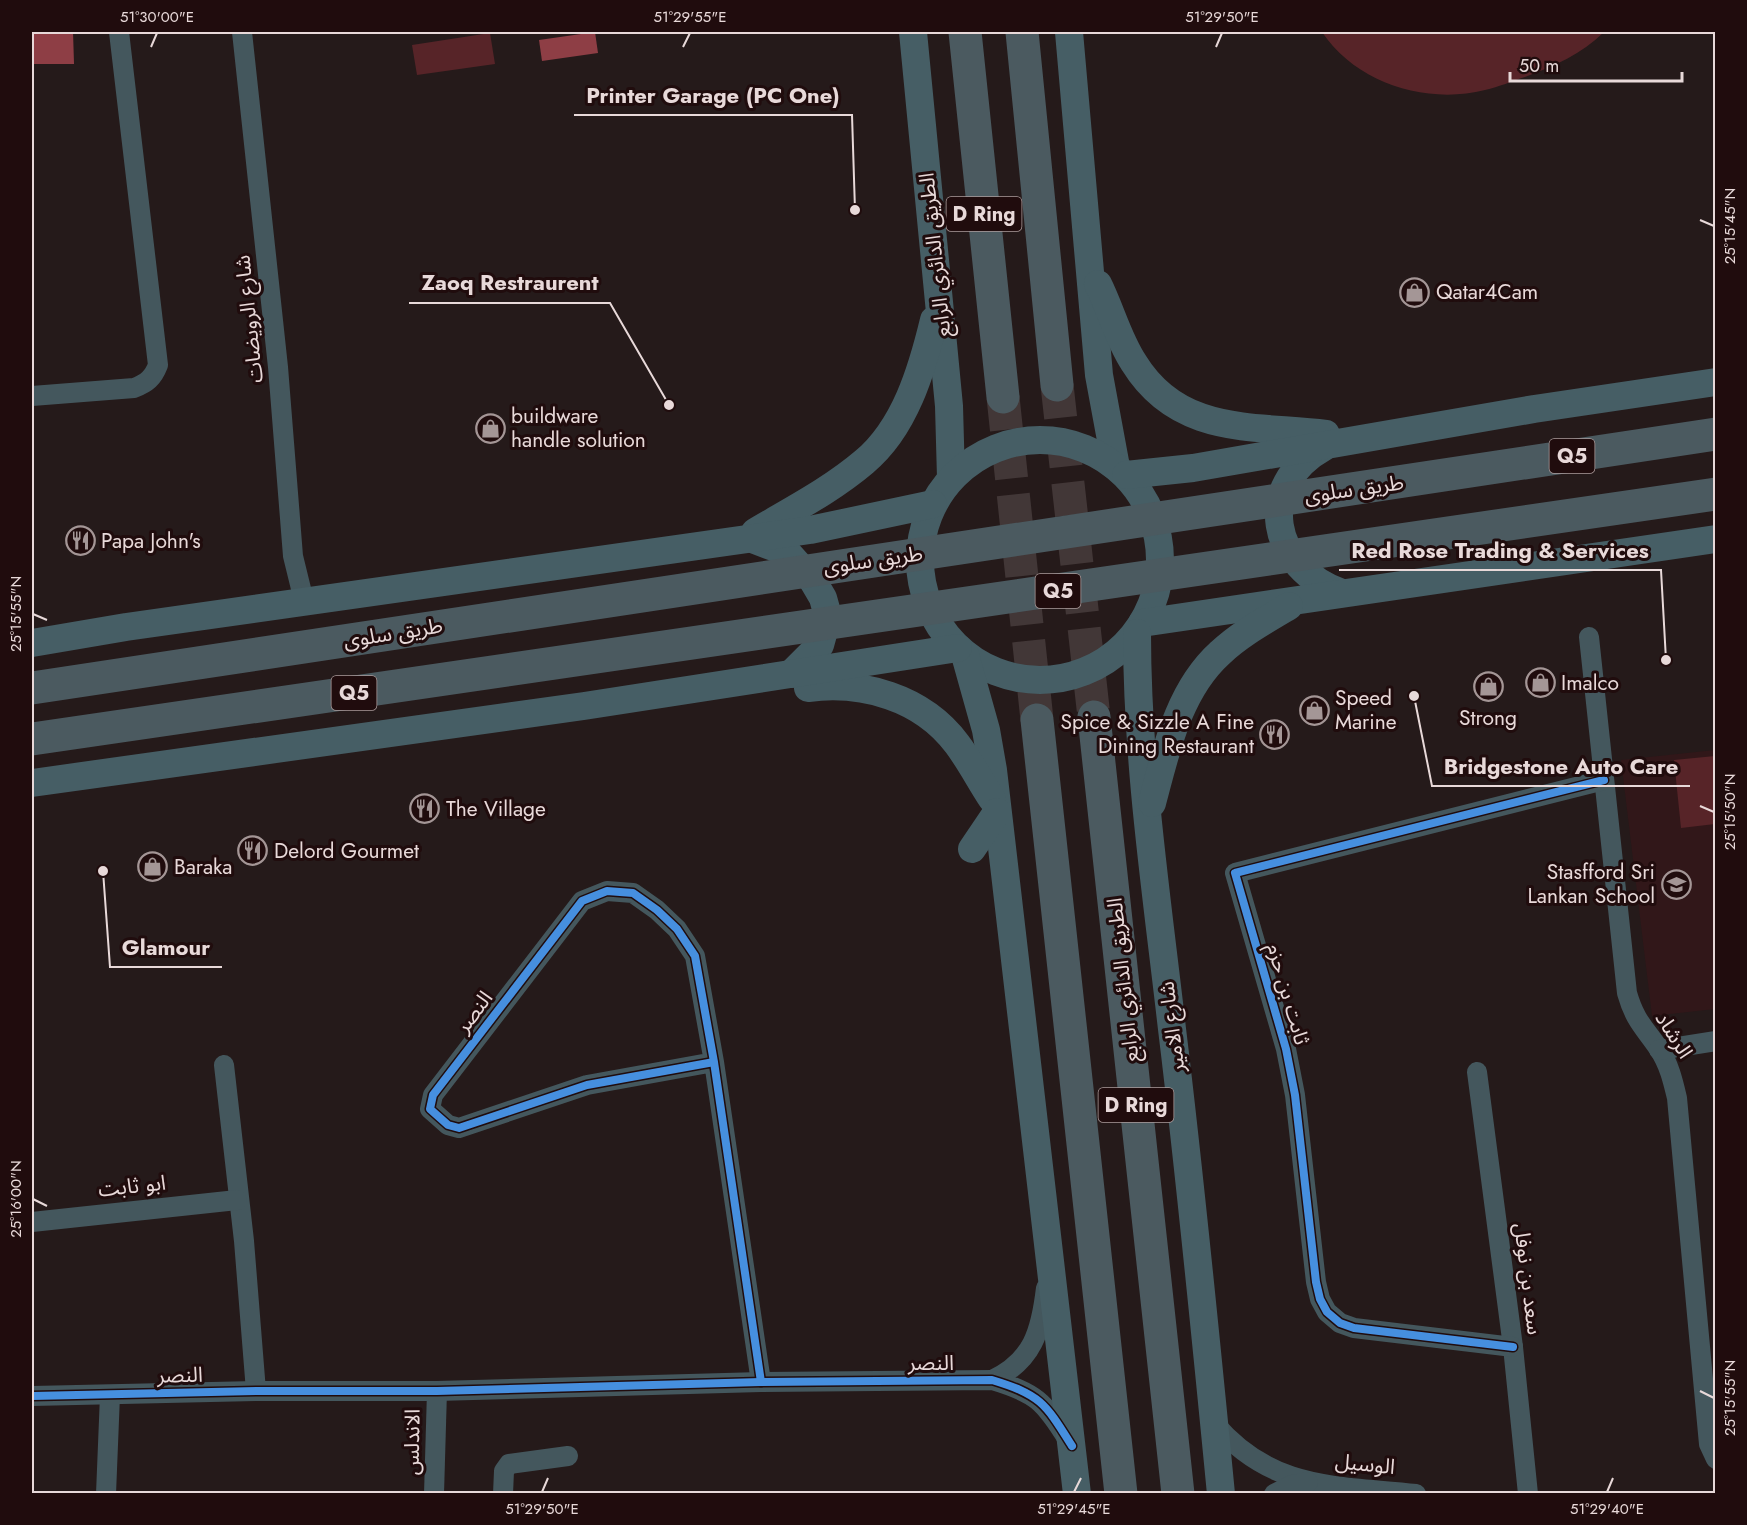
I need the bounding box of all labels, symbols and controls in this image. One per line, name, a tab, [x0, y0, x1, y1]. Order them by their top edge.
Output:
text: 51°30'00"E	[120, 6, 194, 28]
text: 51°29'55"E	[654, 6, 726, 28]
text: 51°29'50"E	[1185, 6, 1259, 28]
scale bar	[1510, 45, 1682, 83]
text: 50 m	[1519, 53, 1559, 79]
callout: Printer Garage (PC One)	[574, 75, 852, 115]
text: Printer Garage (PC One)	[586, 79, 840, 111]
street label: الطريق الدائري الرابع	[911, 171, 959, 339]
text: 25°15'45"N	[1719, 188, 1741, 264]
road number: D Ring	[946, 197, 1022, 231]
street label: شارع الرويضات	[227, 254, 271, 384]
callout: Zaoq Restraurent	[409, 263, 610, 303]
text: Zaoq Restraurent	[421, 266, 599, 298]
shop icon: Qatar4Cam	[1399, 276, 1431, 308]
place label: Qatar4Cam	[1436, 277, 1538, 307]
place label: buildware handle solution	[511, 401, 646, 455]
shop icon: buildware handle solution	[474, 412, 506, 444]
road number: Q5	[1550, 439, 1594, 473]
street label: طريق سلوى	[1302, 467, 1406, 511]
restaurant icon: Papa John's	[64, 525, 96, 557]
place label: Papa John's	[101, 526, 201, 556]
callout: Red Rose Trading & Services	[1339, 530, 1661, 570]
text: Red Rose Trading & Services	[1351, 534, 1649, 566]
street label: طريق سلوى	[821, 538, 925, 582]
road number: Q5	[1036, 574, 1080, 608]
text: 25°15'55"N	[5, 576, 27, 652]
street label: طريق سلوى	[341, 610, 445, 656]
shop icon: Imalco	[1524, 667, 1556, 699]
place label: Imalco	[1561, 668, 1619, 698]
shop icon: Strong	[1472, 671, 1504, 703]
road number: Q5	[332, 676, 376, 710]
place label: Speed Marine	[1335, 683, 1397, 737]
shop icon: Speed Marine	[1298, 694, 1330, 726]
place label: Strong	[1459, 703, 1517, 733]
place label: Spice & Sizzle A Fine Dining Restaurant	[1061, 707, 1254, 761]
restaurant icon: Spice & Sizzle A Fine Dining Restaurant	[1259, 718, 1291, 750]
callout: Bridgestone Auto Care	[1432, 746, 1690, 786]
text: Bridgestone Auto Care	[1444, 750, 1678, 782]
text: 25°15'50"N	[1719, 774, 1741, 850]
restaurant icon: The Village	[409, 793, 441, 825]
place label: The Village	[446, 794, 546, 824]
restaurant icon: Delord Gourmet	[237, 835, 269, 867]
place label: Delord Gourmet	[274, 836, 419, 866]
shop icon: Baraka	[137, 851, 169, 883]
place label: Baraka	[174, 852, 232, 882]
place label: Stasfford Sri Lankan School	[1527, 857, 1655, 911]
school or university icon: Stasfford Sri Lankan School	[1660, 868, 1692, 900]
street label: الطريق الدائري الرابع	[1099, 896, 1147, 1064]
callout: Glamour	[110, 927, 222, 967]
text: Glamour	[122, 931, 210, 963]
street label: ثابت بن حزم	[1258, 940, 1317, 1049]
street label: شارع الامير	[1152, 980, 1193, 1075]
street label: النصر	[448, 985, 500, 1040]
street label: الرشاد	[1648, 1006, 1700, 1064]
road number: D Ring	[1098, 1088, 1174, 1122]
text: 25°16'00"N	[5, 1160, 27, 1238]
street label: ابو ثابت	[97, 1168, 167, 1204]
street label: سعد بن نوفل	[1506, 1221, 1550, 1337]
street label: النصر	[907, 1348, 954, 1378]
street label: النصر	[156, 1360, 203, 1390]
text: 25°15'55"N	[1719, 1360, 1741, 1436]
street label: الاندلس	[396, 1409, 428, 1475]
street label: الوسيل	[1334, 1446, 1396, 1482]
text: 51°29'50"E	[505, 1498, 579, 1520]
text: 51°29'45"E	[1037, 1498, 1111, 1520]
text: 51°29'40"E	[1570, 1498, 1644, 1520]

